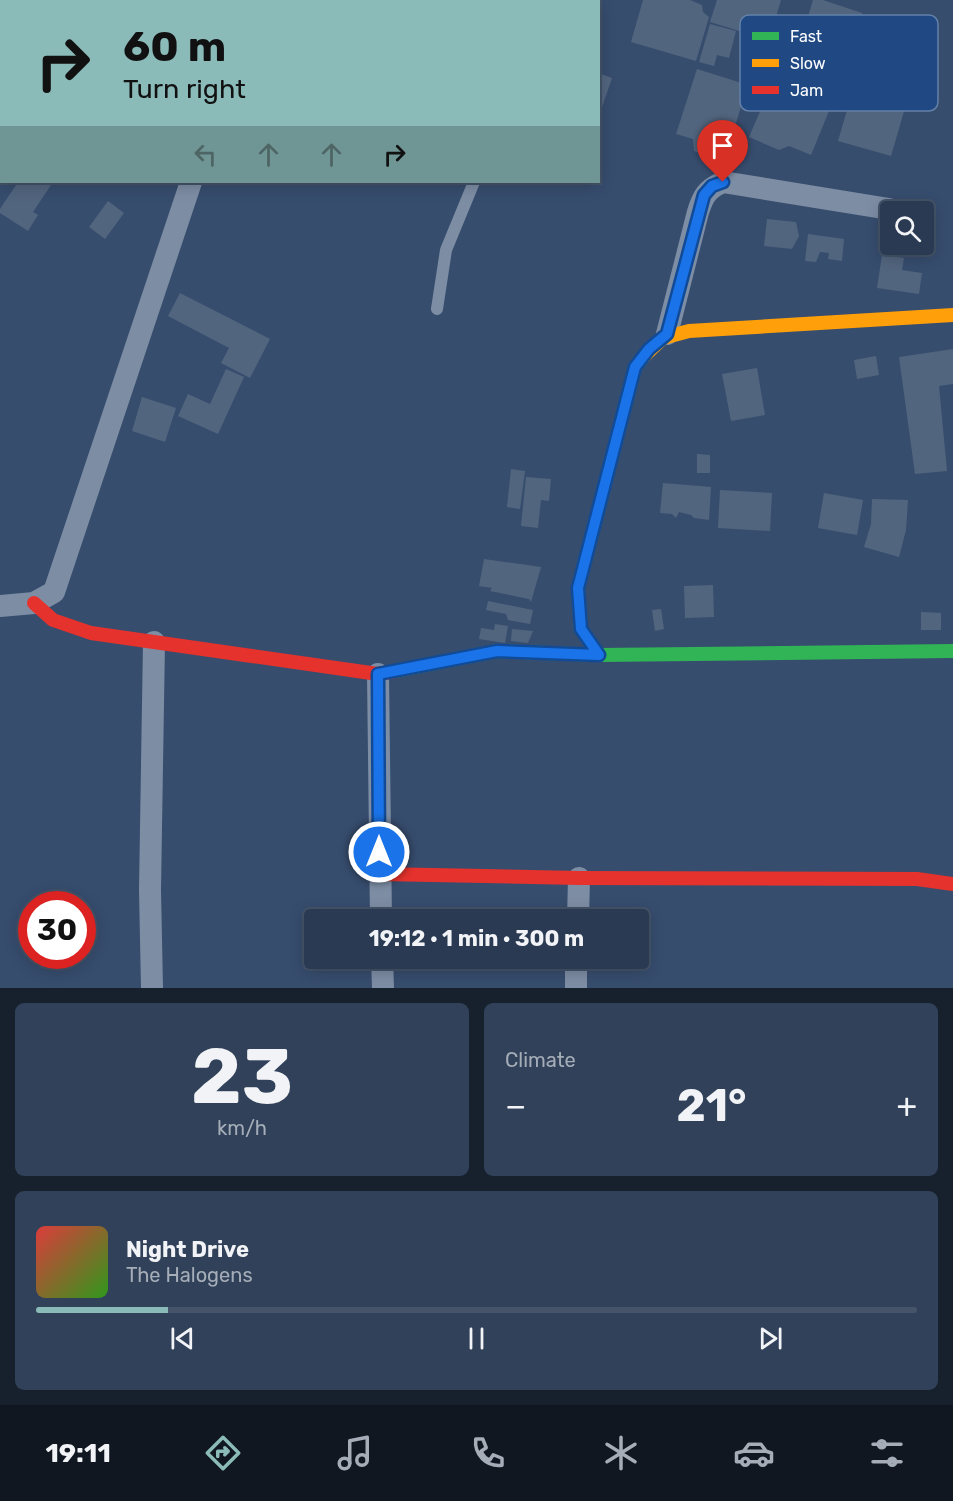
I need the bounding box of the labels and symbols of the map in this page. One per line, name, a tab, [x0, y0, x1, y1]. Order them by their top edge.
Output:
legend	[740, 15, 938, 111]
text: Fast	[790, 27, 822, 46]
text: Slow	[790, 54, 826, 73]
text: Jam	[790, 81, 823, 100]
pin	[697, 120, 748, 182]
position arrow	[347, 820, 411, 884]
speed limit sign: 30	[18, 891, 96, 969]

